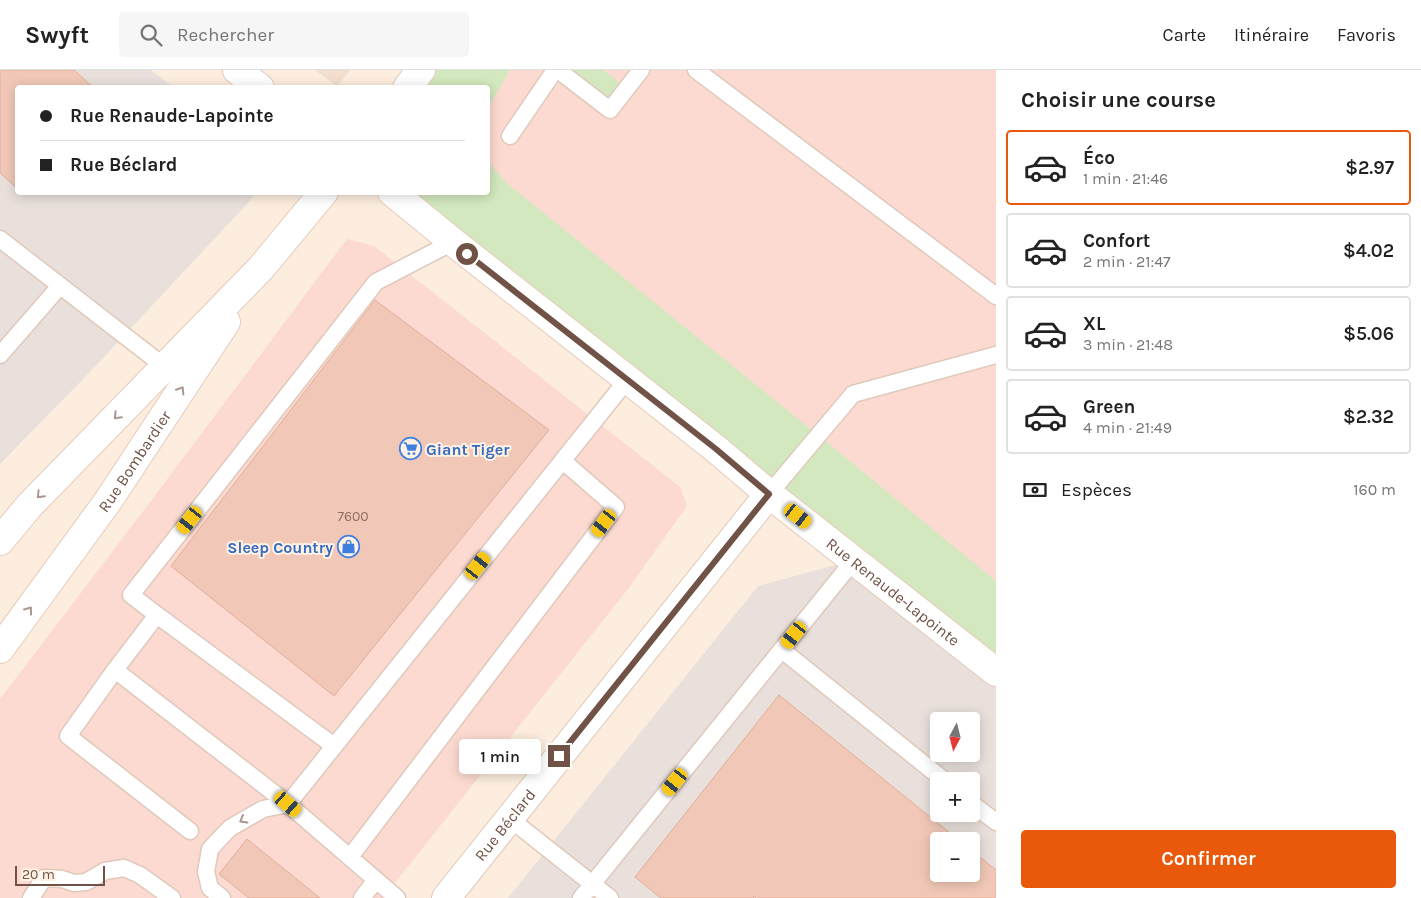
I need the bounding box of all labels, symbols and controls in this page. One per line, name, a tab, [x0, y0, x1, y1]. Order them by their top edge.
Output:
search box	[119, 12, 469, 57]
text: Swyft	[25, 21, 89, 49]
icon: search	[137, 21, 165, 49]
text: Rechercher	[177, 24, 274, 46]
text: Carte	[1163, 24, 1206, 46]
text: Itinéraire	[1234, 24, 1309, 46]
text: Favoris	[1337, 24, 1396, 46]
text: Choisir une course	[1021, 87, 1216, 113]
text: Rue Renaude-Lapointe	[70, 105, 274, 127]
icon: car	[1023, 145, 1068, 190]
text: Éco	[1083, 147, 1115, 169]
text: Rue Béclard	[70, 154, 177, 176]
text: $2.97	[1345, 157, 1394, 179]
text: 1 min · 21:46	[1083, 169, 1168, 188]
icon: car	[1023, 228, 1068, 273]
text: Confort	[1083, 230, 1150, 252]
text: $4.02	[1343, 240, 1394, 262]
route start	[456, 243, 478, 265]
text: 2 min · 21:47	[1083, 252, 1171, 271]
icon: car	[1023, 311, 1068, 356]
text: XL	[1083, 313, 1105, 335]
text: $5.06	[1343, 323, 1394, 345]
text: 3 min · 21:48	[1083, 335, 1173, 354]
one-way arrow	[175, 386, 185, 395]
icon: car	[1023, 394, 1068, 439]
text: Green	[1083, 396, 1135, 418]
text: $2.32	[1343, 406, 1394, 428]
street label: Rue Bombardier	[94, 407, 175, 516]
one-way arrow	[114, 410, 123, 419]
text: 4 min · 21:49	[1083, 418, 1172, 437]
supermarket icon: Giant Tiger	[398, 437, 422, 461]
place label: Giant Tiger	[426, 440, 510, 459]
icon: cash	[1021, 476, 1049, 504]
text: Espèces	[1061, 479, 1132, 501]
text: 160 m	[1353, 480, 1396, 499]
one-way arrow	[37, 489, 46, 498]
car	[781, 501, 814, 531]
car	[174, 504, 205, 536]
car	[588, 507, 619, 539]
house number: 7600	[337, 508, 369, 525]
street label: Rue Renaude-Lapointe	[823, 534, 963, 650]
shop icon: Sleep Country	[337, 535, 361, 559]
place label: Sleep Country	[227, 538, 333, 557]
car	[462, 550, 493, 582]
one-way arrow	[23, 606, 32, 615]
car	[778, 619, 809, 651]
north arrow	[930, 712, 980, 762]
map controls	[930, 712, 980, 882]
callout: 1 min	[459, 738, 542, 774]
route end	[548, 745, 570, 767]
text: 1 min	[480, 747, 520, 766]
car	[659, 766, 690, 798]
button: +	[930, 772, 980, 822]
street label: Rue Béclard	[471, 785, 540, 865]
car	[271, 788, 304, 820]
one-way arrow	[239, 814, 248, 824]
button: Confirmer	[1021, 830, 1396, 888]
button: −	[930, 832, 980, 882]
scale bar	[15, 863, 105, 886]
text: 20 m	[22, 866, 55, 883]

